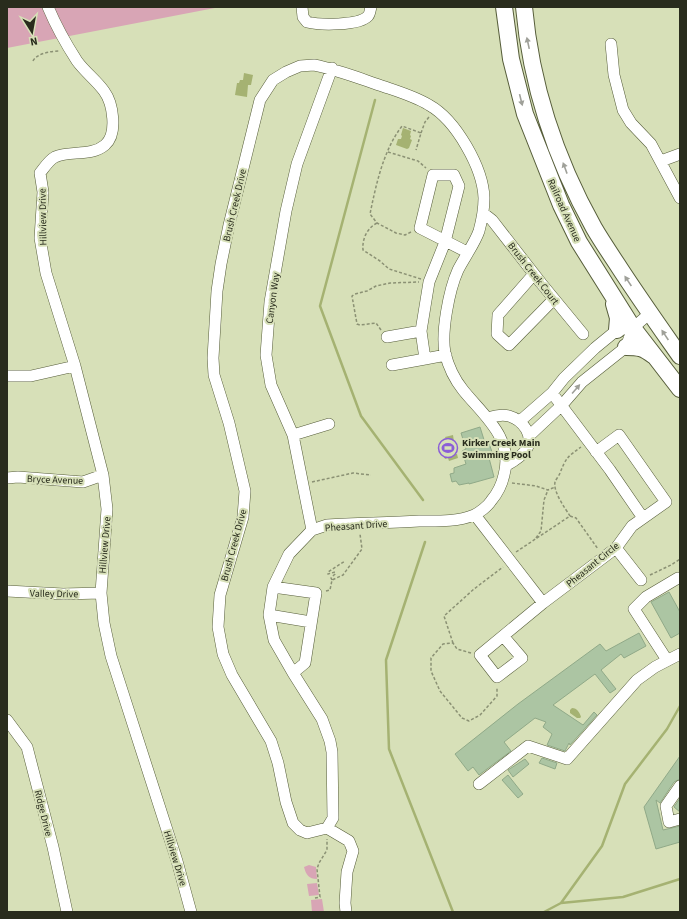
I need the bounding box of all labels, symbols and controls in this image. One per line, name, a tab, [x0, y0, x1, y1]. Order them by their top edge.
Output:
north arrow	[12, 12, 52, 52]
text: N	[29, 33, 39, 49]
one-way arrow	[525, 37, 531, 49]
one-way arrow	[519, 94, 525, 106]
one-way arrow	[561, 161, 567, 173]
street label: Brush Creek Drive	[220, 168, 250, 243]
street label: Railroad Avenue	[544, 177, 584, 244]
street label: Hillview Drive	[36, 188, 50, 246]
street label: Brush Creek Court	[504, 239, 562, 308]
street label: Canyon Way	[262, 272, 284, 324]
one-way arrow	[624, 275, 632, 286]
one-way arrow	[661, 329, 669, 340]
one-way arrow	[571, 383, 580, 394]
place label: Kirker Creek Main Swimming Pool	[462, 436, 540, 462]
sports icon: Kirker Creek Main Swimming Pool	[437, 437, 459, 459]
street label: Bryce Avenue	[27, 472, 83, 488]
street label: Brush Creek Drive	[218, 508, 250, 583]
street label: Hillview Drive	[96, 516, 114, 574]
street label: Pheasant Drive	[324, 517, 388, 535]
street label: Pheasant Circle	[563, 539, 622, 591]
street label: Valley Drive	[30, 587, 78, 601]
street label: Ridge Drive	[31, 789, 56, 838]
street label: Hillview Drive	[160, 829, 190, 888]

